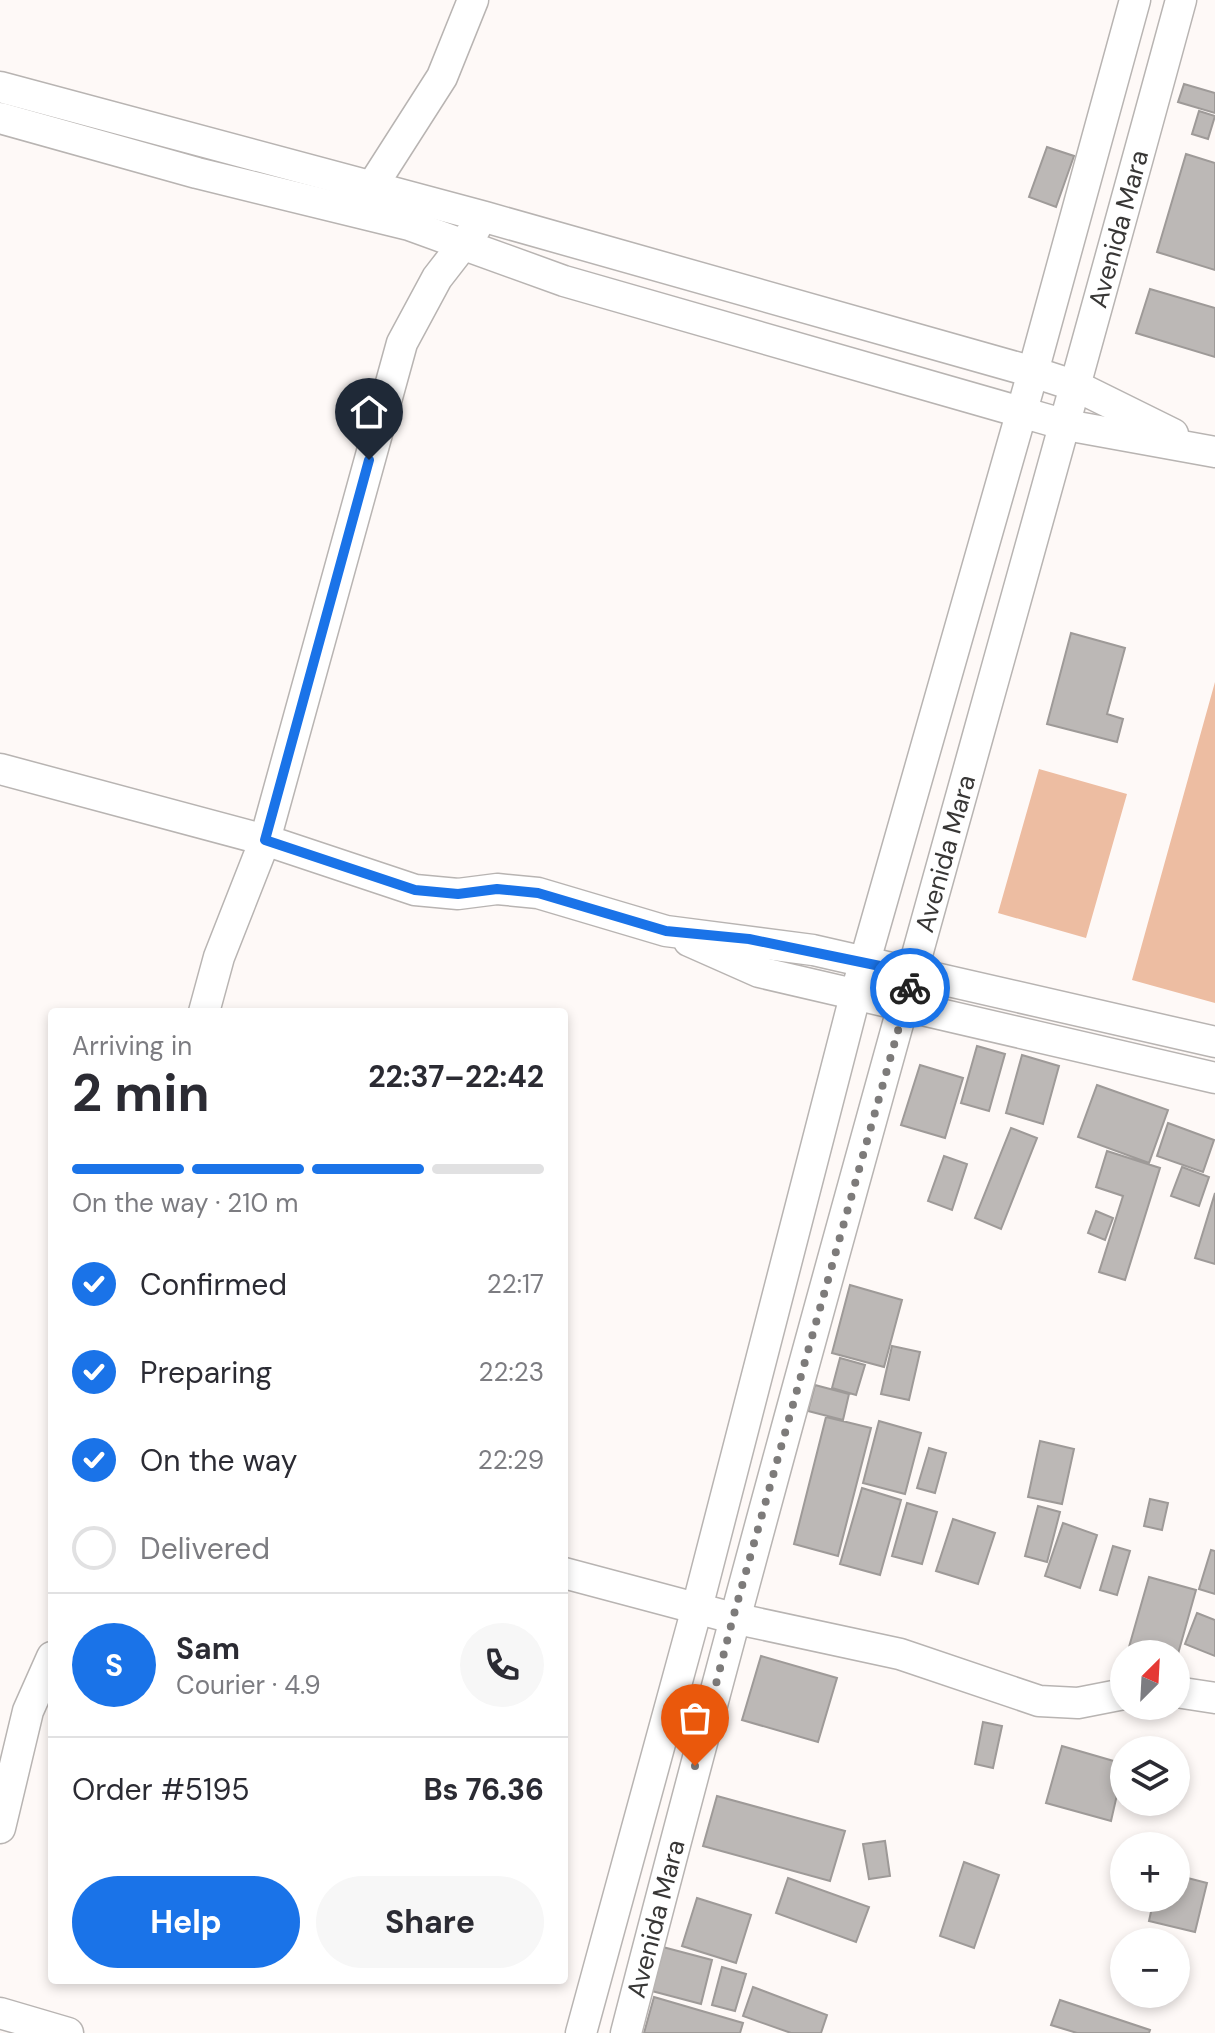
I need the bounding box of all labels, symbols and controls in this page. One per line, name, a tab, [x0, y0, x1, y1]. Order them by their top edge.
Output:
street label: Avenida Mara	[1080, 146, 1156, 312]
pin	[335, 378, 403, 460]
icon: home	[347, 390, 391, 434]
street label: Avenida Mara	[907, 771, 983, 936]
courier	[870, 948, 950, 1028]
icon: bike	[888, 966, 932, 1010]
text: Arriving in	[72, 1029, 192, 1063]
text: 22:37–22:42	[368, 1057, 544, 1096]
text: 2 min	[72, 1059, 210, 1127]
text: On the way · 210 m	[72, 1186, 298, 1220]
icon: check	[72, 1262, 116, 1306]
text: Confirmed	[140, 1265, 287, 1304]
text: 22:17	[487, 1267, 544, 1301]
icon: check	[72, 1350, 116, 1394]
text: Preparing	[140, 1353, 272, 1392]
text: 22:23	[478, 1355, 544, 1389]
icon: check	[72, 1438, 116, 1482]
text: On the way	[140, 1441, 297, 1480]
text: 22:29	[478, 1443, 544, 1477]
text: Delivered	[140, 1529, 270, 1568]
button: phone	[460, 1623, 544, 1707]
text: Sam	[176, 1629, 240, 1668]
north arrow	[1110, 1640, 1190, 1720]
map controls	[1110, 1640, 1190, 2008]
text: S	[105, 1646, 123, 1685]
text: Courier · 4.9	[176, 1668, 321, 1702]
pin	[661, 1684, 729, 1766]
icon: bag	[673, 1696, 717, 1740]
button: layers	[1110, 1736, 1190, 1816]
text: Order #5195	[72, 1770, 250, 1809]
text: Bs 76.36	[423, 1770, 544, 1809]
button: +	[1110, 1832, 1190, 1912]
street label: Avenida Mara	[619, 1836, 693, 2002]
button: Help	[72, 1876, 300, 1968]
button: Share	[316, 1876, 544, 1968]
button: −	[1110, 1928, 1190, 2008]

